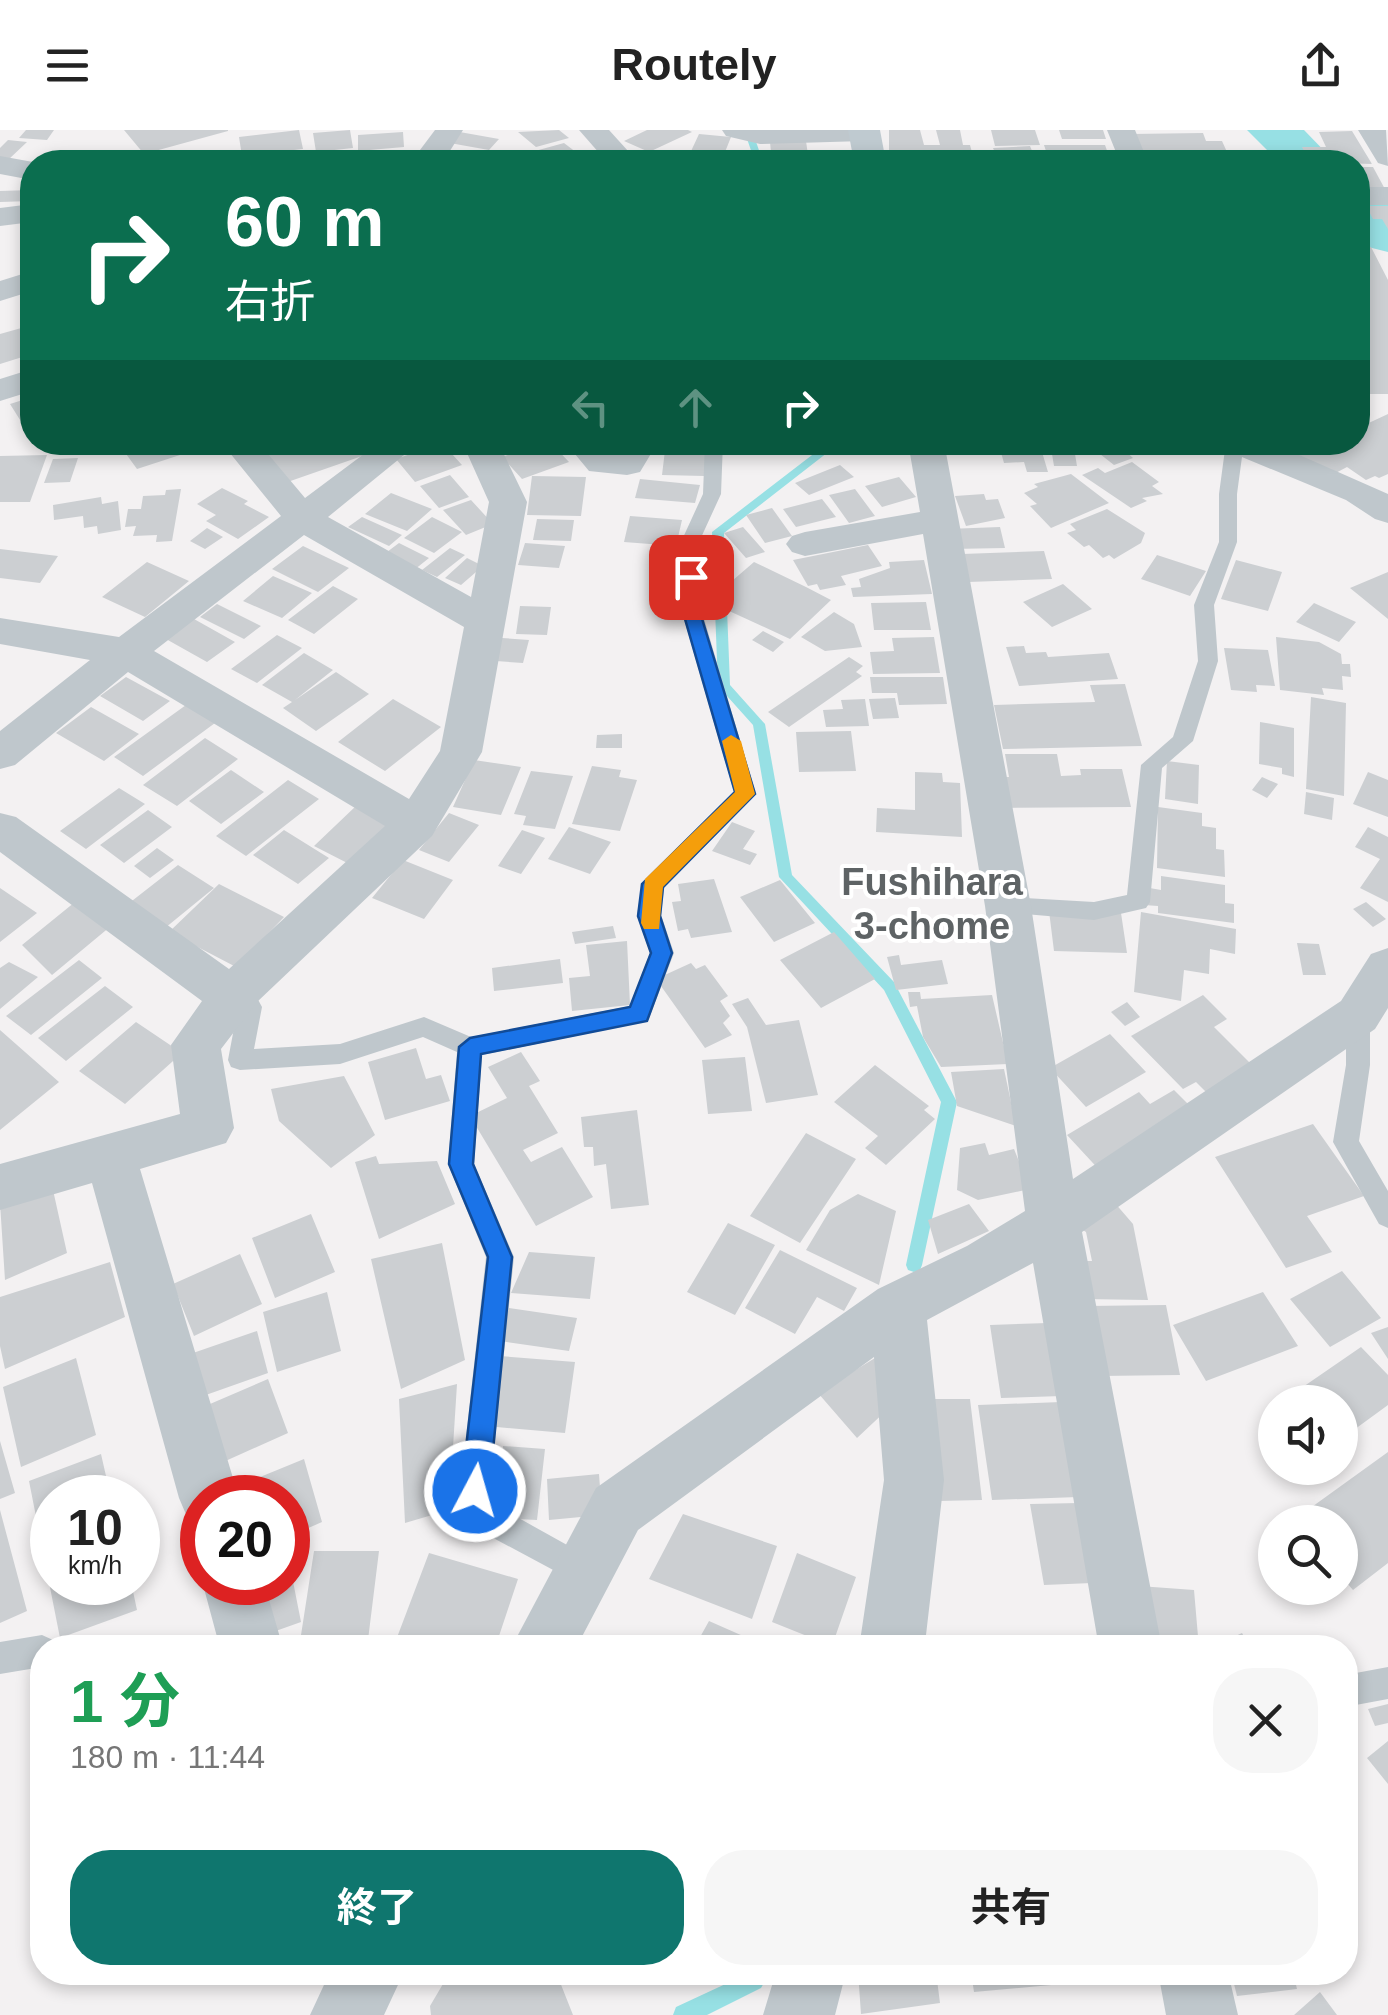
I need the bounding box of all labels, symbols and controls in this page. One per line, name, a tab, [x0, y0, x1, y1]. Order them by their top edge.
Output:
icon: menu	[40, 38, 95, 93]
icon: share	[1293, 38, 1348, 93]
text: Routely	[611, 39, 777, 90]
text: 60 m	[225, 183, 385, 261]
icon: right	[60, 190, 190, 320]
text: 右折	[225, 276, 315, 327]
icon: left	[563, 380, 618, 435]
icon: ahead	[668, 380, 723, 435]
icon: right	[773, 380, 828, 435]
pin	[649, 535, 734, 620]
icon: arrive	[664, 550, 719, 605]
district label: Fushihara 3-chome	[841, 861, 1024, 947]
map controls	[1258, 1385, 1358, 1605]
button: sound	[1258, 1385, 1358, 1485]
position arrow	[423, 1439, 527, 1543]
speed limit sign: 20	[180, 1475, 310, 1605]
text: 10	[67, 1500, 123, 1556]
button: search	[1258, 1505, 1358, 1605]
text: km/h	[68, 1551, 122, 1579]
text: 1 分	[70, 1668, 180, 1735]
button: close	[1213, 1668, 1318, 1773]
text: 180 m · 11:44	[70, 1739, 265, 1775]
button: 終了	[70, 1850, 684, 1965]
button: 共有	[704, 1850, 1318, 1965]

